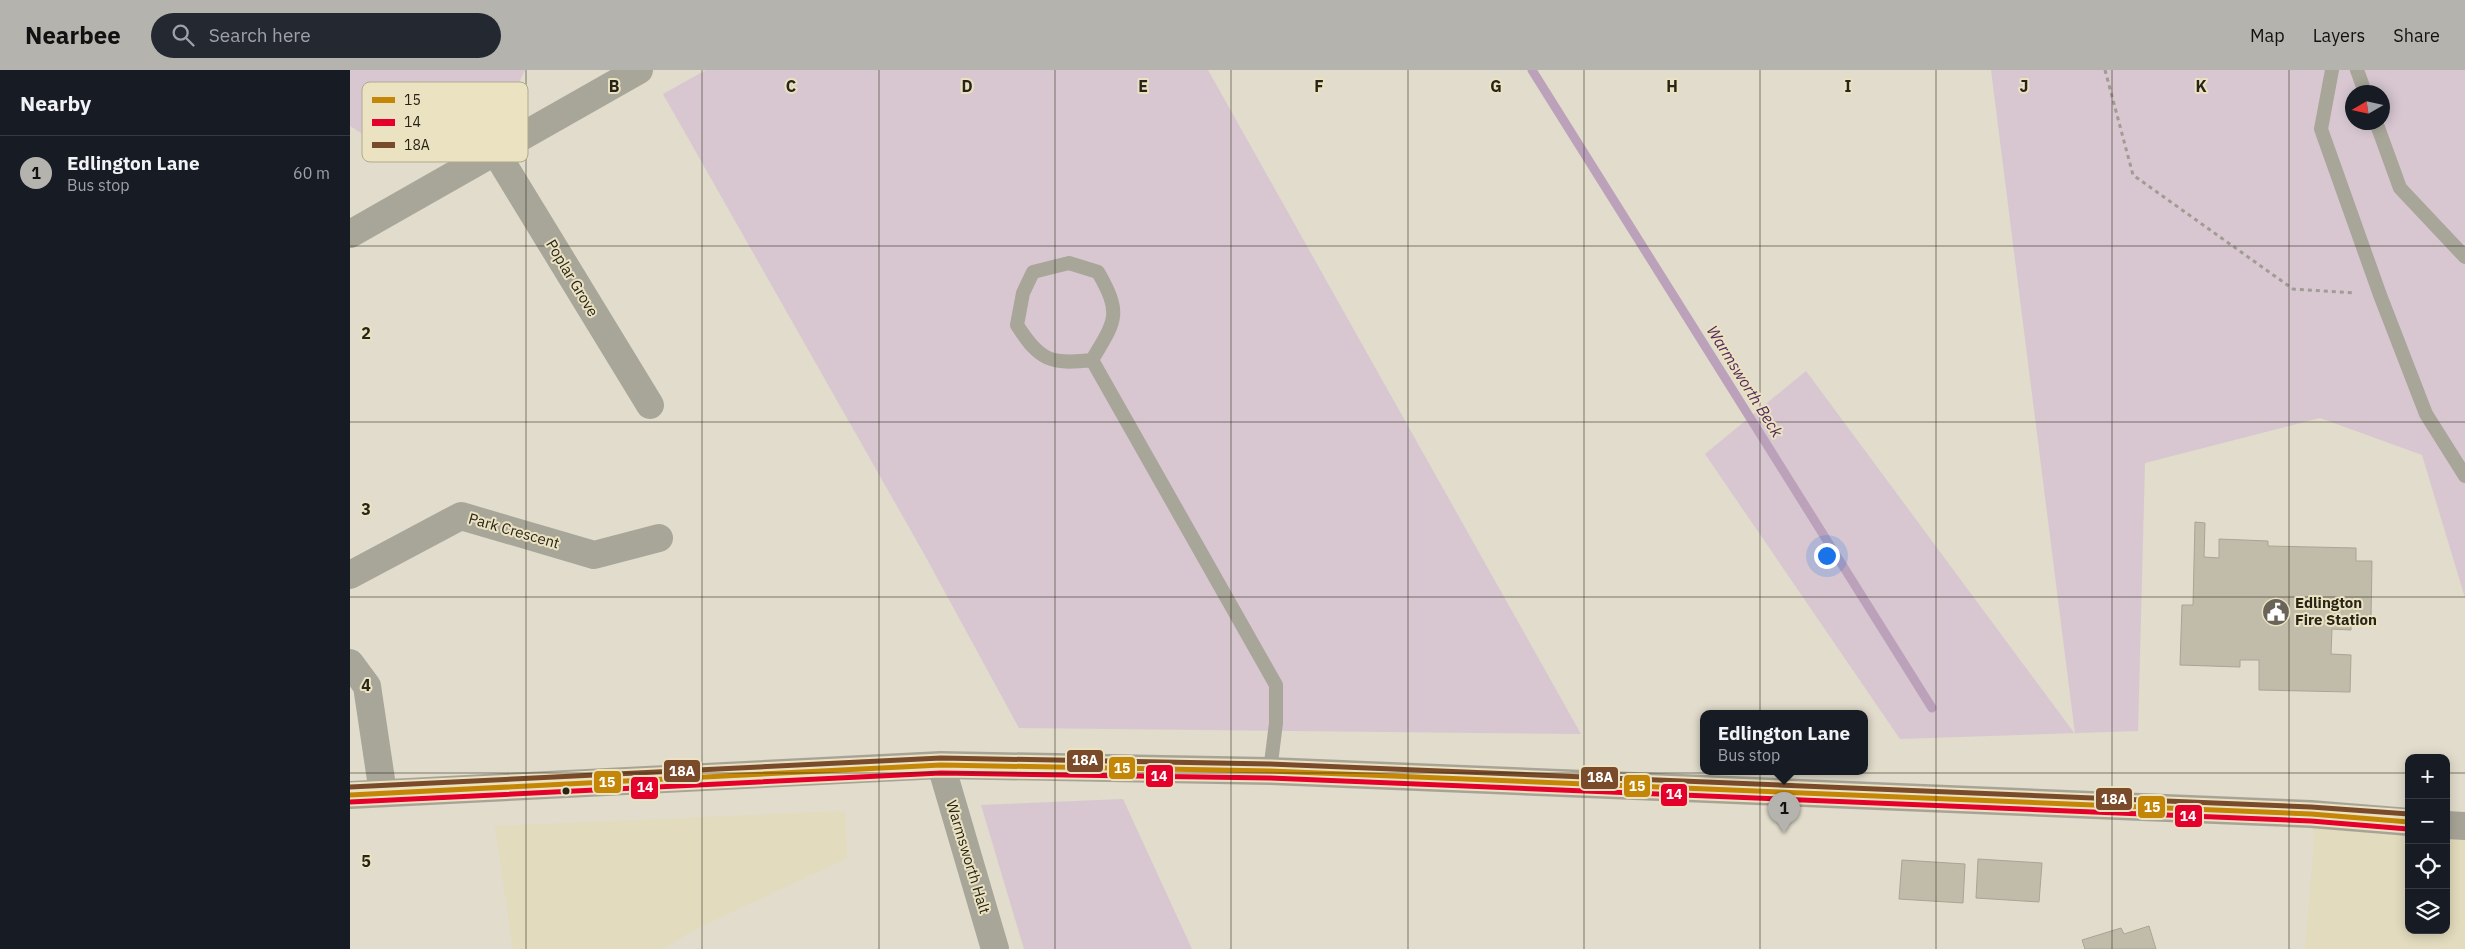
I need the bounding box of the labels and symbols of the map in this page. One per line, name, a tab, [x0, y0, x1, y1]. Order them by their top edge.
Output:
text: B	[609, 76, 620, 96]
text: C	[786, 76, 796, 96]
text: D	[961, 76, 973, 96]
text: E	[1138, 76, 1148, 96]
text: F	[1314, 76, 1324, 96]
text: G	[1490, 76, 1502, 96]
text: H	[1666, 76, 1678, 96]
text: I	[1845, 76, 1852, 96]
text: J	[2020, 76, 2028, 96]
text: K	[2195, 76, 2207, 96]
legend	[362, 82, 528, 162]
north arrow	[2345, 85, 2390, 130]
text: 15	[404, 91, 421, 109]
text: 14	[404, 113, 421, 131]
text: 18A	[404, 136, 430, 154]
street label: Poplar Grove	[542, 236, 603, 320]
water label: Warmsworth Beck	[1703, 321, 1788, 441]
text: 2	[361, 323, 371, 343]
text: 3	[361, 499, 371, 519]
street label: Park Crescent	[466, 508, 562, 553]
your location	[1814, 543, 1840, 569]
place label: Edlington Fire Station	[2295, 593, 2377, 629]
public building icon: Edlington Fire Station	[2261, 597, 2291, 627]
text: 4	[361, 675, 371, 695]
line badge: 18A	[1066, 749, 1104, 773]
text: 18A	[1072, 751, 1099, 769]
line badge: 15	[1108, 756, 1136, 780]
line badge: 18A	[663, 759, 701, 783]
text: 15	[1114, 759, 1130, 777]
text: 18A	[669, 762, 696, 780]
line badge: 14	[1145, 764, 1174, 788]
line badge: 18A	[1580, 766, 1619, 790]
text: 14	[1151, 767, 1167, 785]
text: 18A	[1587, 768, 1614, 786]
line badge: 15	[593, 770, 622, 794]
text: 15	[599, 773, 615, 791]
line badge: 15	[1623, 774, 1651, 798]
line badge: 14	[630, 776, 659, 800]
text: 15	[1629, 777, 1645, 795]
text: 14	[637, 778, 653, 796]
line badge: 14	[1660, 783, 1688, 807]
text: 14	[1666, 785, 1682, 803]
unlabelled marker	[561, 786, 571, 796]
line badge: 18A	[2095, 787, 2133, 811]
text: 18A	[2101, 790, 2128, 808]
pin: 1	[1768, 792, 1800, 833]
line badge: 15	[2137, 795, 2166, 819]
street label: Warmsworth Halt	[942, 798, 995, 916]
text: 15	[2144, 798, 2160, 816]
line badge: 14	[2174, 804, 2203, 828]
text: 14	[2180, 807, 2196, 825]
text: 5	[361, 851, 371, 871]

